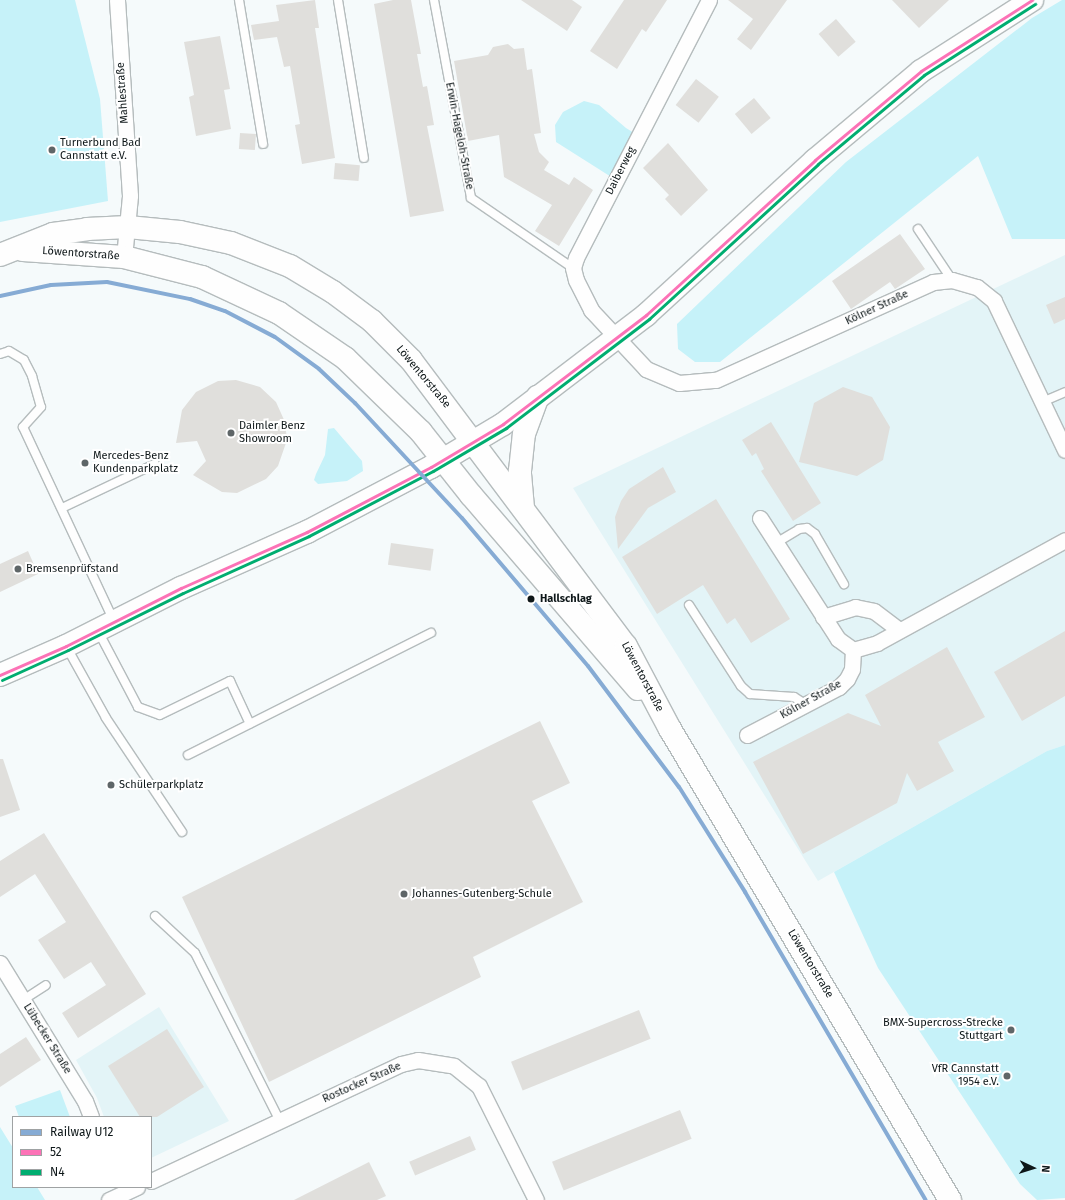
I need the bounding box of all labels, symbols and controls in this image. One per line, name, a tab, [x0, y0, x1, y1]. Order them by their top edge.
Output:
street label: Mahlestraße	[114, 62, 132, 124]
street label: Erwin-Hageloh-Straße	[442, 81, 476, 191]
place label: Turnerbund Bad Cannstatt e.V.	[60, 137, 141, 163]
marker: Turnerbund Bad Cannstatt e.V.	[47, 145, 57, 155]
street label: Daiberweg	[603, 145, 639, 197]
street label: Löwentorstraße	[42, 245, 120, 263]
street label: Kölner Straße	[843, 288, 911, 328]
street label: Löwentorstraße	[393, 343, 453, 411]
place label: Daimler Benz Showroom	[239, 420, 305, 446]
marker: Daimler Benz Showroom	[226, 428, 236, 438]
place label: Mercedes-Benz Kundenparkplatz	[93, 450, 178, 476]
marker: Mercedes-Benz Kundenparkplatz	[80, 458, 90, 468]
place label: Bremsenprüfstand	[26, 562, 118, 576]
marker: Bremsenprüfstand	[13, 564, 23, 574]
place label: Hallschlag	[540, 592, 592, 606]
marker: Hallschlag	[525, 593, 537, 605]
street label: Löwentorstraße	[618, 640, 666, 714]
street label: Kölner Straße	[778, 678, 844, 722]
place label: Schülerparkplatz	[119, 778, 203, 792]
marker: Schülerparkplatz	[106, 780, 116, 790]
place label: Johannes-Gutenberg-Schule	[412, 887, 552, 901]
marker: Johannes-Gutenberg-Schule	[399, 889, 409, 899]
street label: Löwentorstraße	[784, 927, 836, 1001]
street label: Lübecker Straße	[20, 1001, 74, 1077]
place label: BMX-Supercross-Strecke Stuttgart	[883, 1017, 1003, 1043]
marker: BMX-Supercross-Strecke Stuttgart	[1006, 1025, 1016, 1035]
street label: Rostocker Straße	[321, 1060, 403, 1106]
place label: VfR Cannstatt 1954 e.V.	[932, 1063, 999, 1089]
marker: VfR Cannstatt 1954 e.V.	[1002, 1071, 1012, 1081]
legend	[12, 1116, 152, 1188]
text: Railway U12	[50, 1125, 114, 1139]
text: 52	[50, 1145, 62, 1159]
north arrow	[1013, 1148, 1053, 1188]
text: N4	[50, 1165, 65, 1179]
text: N	[1039, 1165, 1052, 1173]

